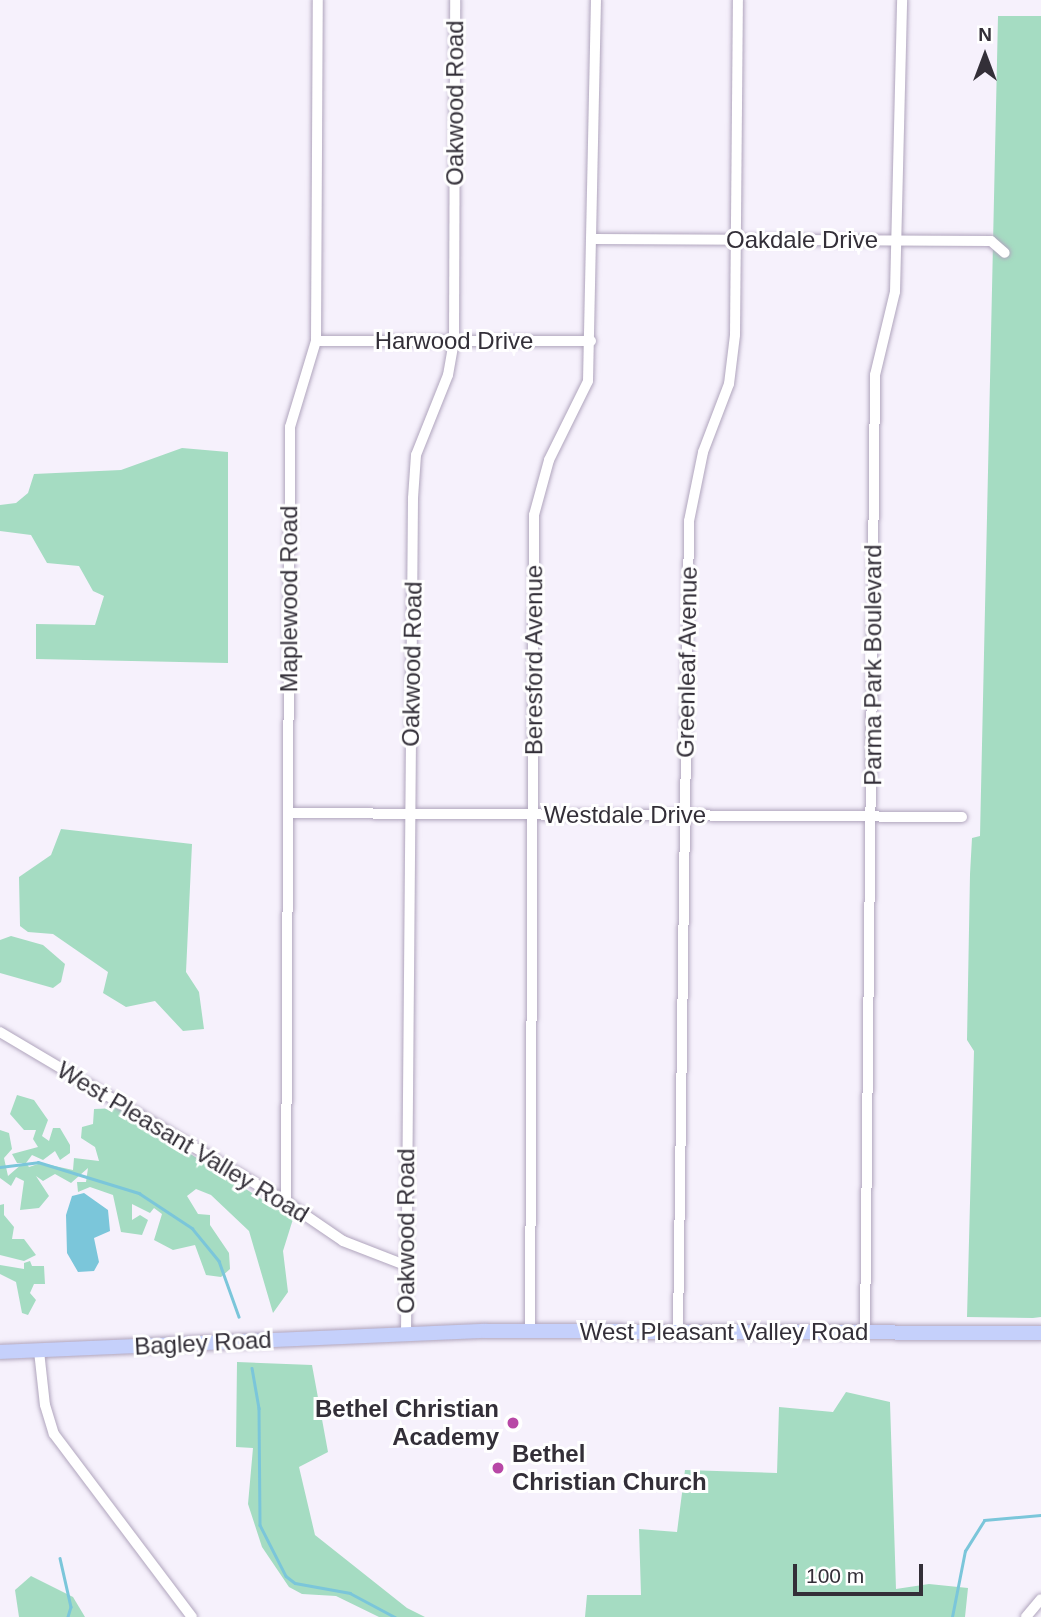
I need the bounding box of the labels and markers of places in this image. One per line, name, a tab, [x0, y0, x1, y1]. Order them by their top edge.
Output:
place label: Bethel Christian Academy	[315, 1395, 499, 1451]
marker: Bethel Christian Academy	[505, 1415, 521, 1431]
place label: Bethel Christian Church	[512, 1440, 707, 1496]
marker: Bethel Christian Church	[490, 1460, 506, 1476]

